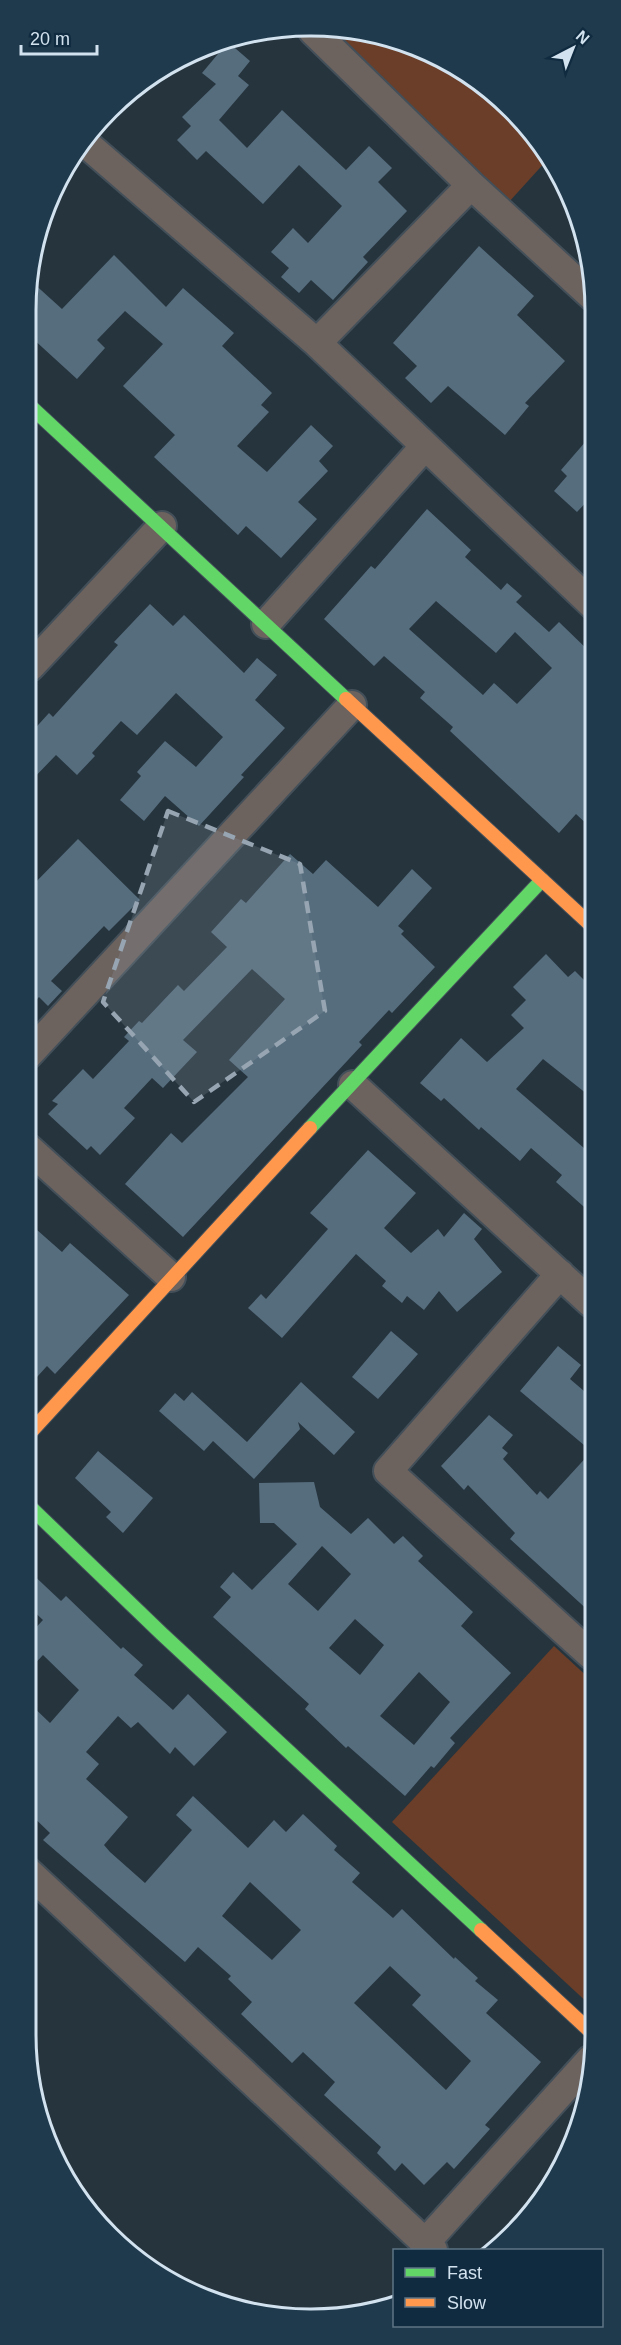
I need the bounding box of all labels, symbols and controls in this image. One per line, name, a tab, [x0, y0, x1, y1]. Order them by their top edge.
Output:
scale bar	[21, 18, 98, 56]
north arrow	[543, 18, 603, 78]
text: N	[573, 27, 593, 47]
text: 20 m	[30, 29, 70, 49]
legend	[393, 2249, 603, 2327]
text: Fast	[447, 2263, 482, 2283]
text: Slow	[447, 2293, 487, 2313]

